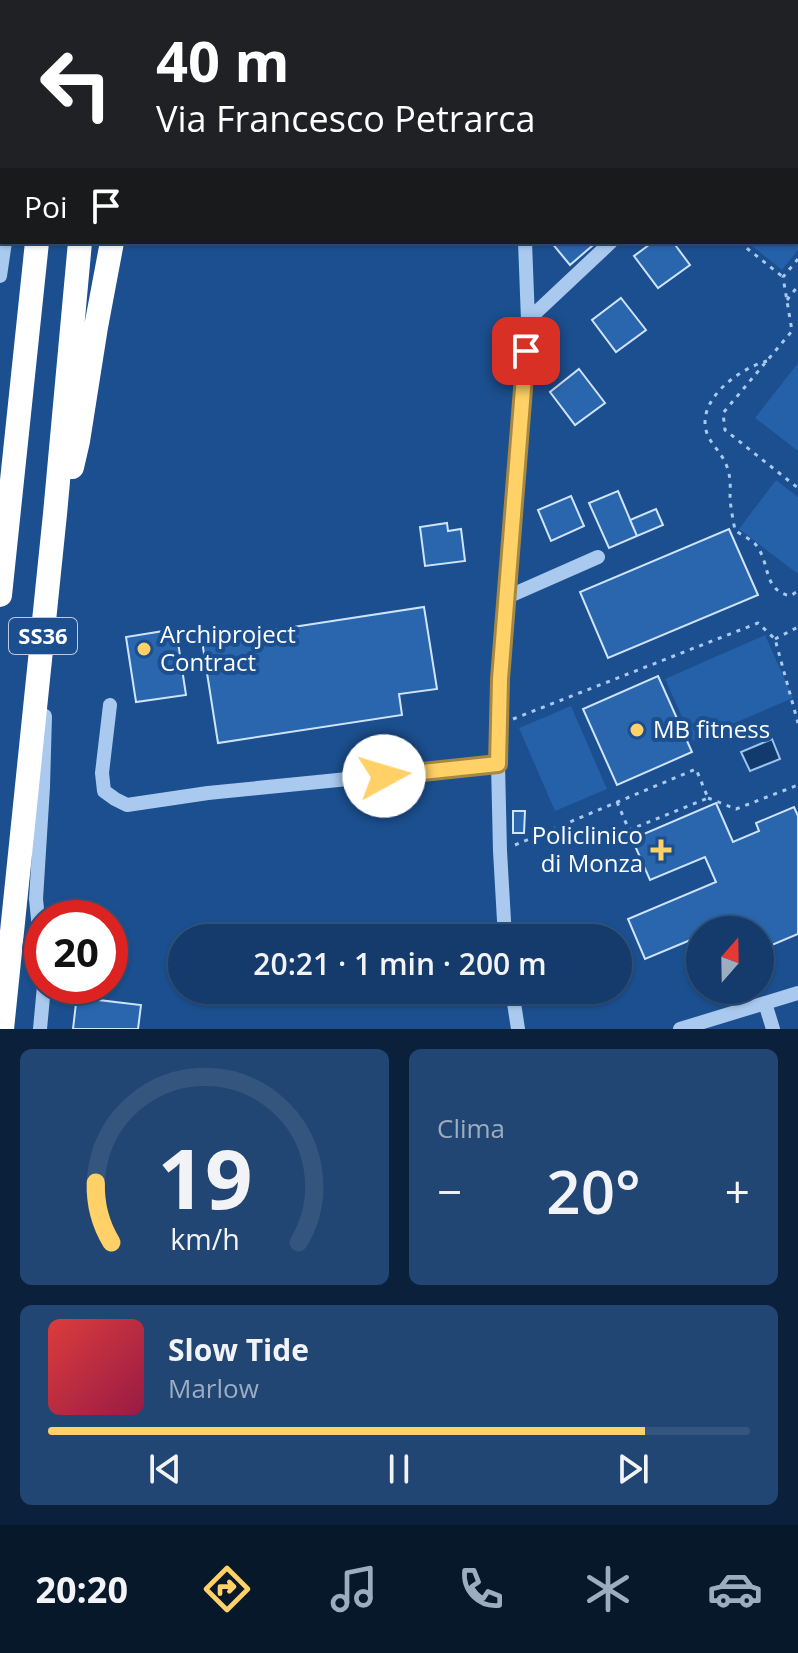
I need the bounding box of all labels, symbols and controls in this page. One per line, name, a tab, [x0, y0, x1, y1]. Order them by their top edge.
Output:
text: 40 m	[156, 22, 290, 98]
icon: left	[24, 32, 128, 136]
text: Via Francesco Petrarca	[156, 94, 536, 143]
icon: arrive	[84, 184, 128, 228]
text: Poi	[24, 186, 68, 227]
pin	[492, 317, 560, 385]
icon: arrive	[504, 329, 548, 373]
place label: Archiproject Contract	[160, 617, 296, 678]
road number: SS36	[9, 618, 77, 654]
marker: Archiproject Contract	[135, 640, 153, 658]
place label: MB fitness	[653, 712, 770, 745]
marker: MB fitness	[628, 721, 646, 739]
position arrow	[342, 734, 426, 818]
place label: Policlinico di Monza	[532, 818, 643, 879]
marker: Policlinico di Monza	[650, 839, 672, 861]
speed limit sign: 20	[24, 900, 128, 1004]
north arrow	[686, 916, 774, 1004]
map controls	[686, 916, 774, 1004]
text: 20:21 · 1 min · 200 m	[253, 943, 547, 984]
text: Clima	[437, 1110, 505, 1146]
text: 19	[157, 1120, 252, 1233]
text: 20°	[546, 1150, 641, 1232]
text: −	[437, 1161, 462, 1221]
text: +	[725, 1161, 750, 1221]
text: km/h	[170, 1219, 239, 1258]
text: Slow Tide	[168, 1329, 309, 1370]
text: Marlow	[168, 1370, 259, 1406]
icon: previous	[143, 1447, 187, 1491]
icon: pause	[377, 1447, 421, 1491]
icon: next	[611, 1447, 655, 1491]
icon: directions	[199, 1561, 255, 1617]
icon: music	[326, 1561, 382, 1617]
icon: phone	[453, 1561, 509, 1617]
icon: climate	[580, 1561, 636, 1617]
icon: car	[707, 1561, 763, 1617]
text: 20:20	[35, 1565, 128, 1614]

